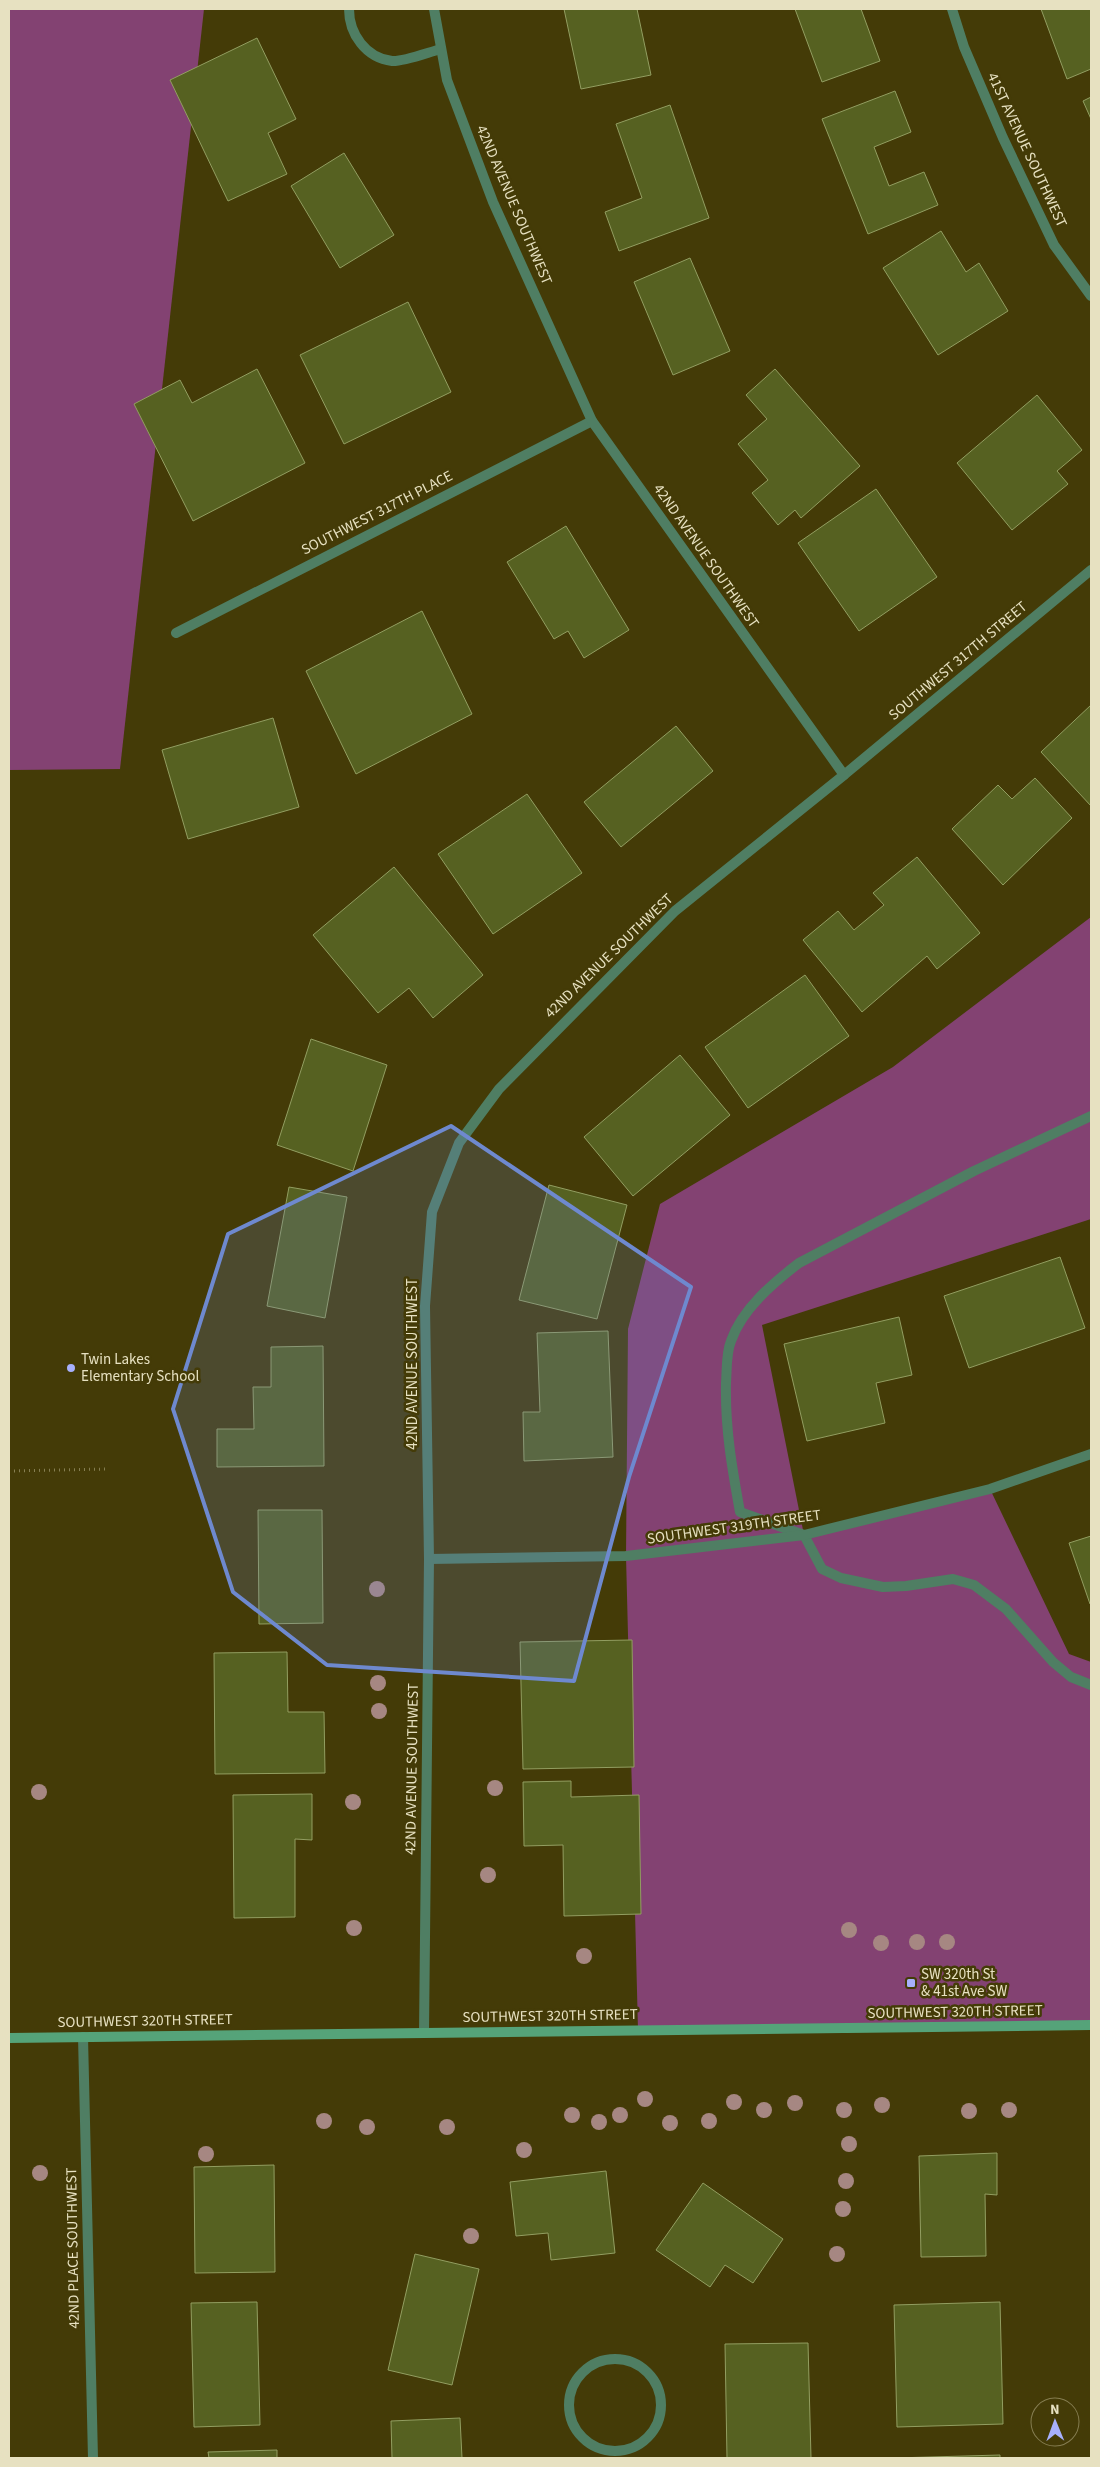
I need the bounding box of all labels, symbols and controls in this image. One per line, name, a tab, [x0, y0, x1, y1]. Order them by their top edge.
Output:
street label: 41ST AVENUE SOUTHWEST	[982, 69, 1072, 231]
street label: 42ND AVENUE SOUTHWEST	[471, 122, 557, 288]
street label: SOUTHWEST 317TH PLACE	[298, 466, 456, 560]
street label: 42ND AVENUE SOUTHWEST	[648, 480, 764, 632]
street label: SOUTHWEST 317TH STREET	[884, 597, 1032, 725]
street label: 42ND AVENUE SOUTHWEST	[540, 889, 678, 1023]
street label: 42ND AVENUE SOUTHWEST	[402, 1278, 423, 1450]
place label: Twin Lakes Elementary School	[81, 1349, 199, 1387]
marker: Twin Lakes Elementary School	[65, 1362, 77, 1374]
street label: SOUTHWEST 319TH STREET	[646, 1504, 822, 1550]
street label: 42ND AVENUE SOUTHWEST	[400, 1683, 424, 1855]
place label: SW 320th St & 41st Ave SW	[921, 1964, 1008, 2002]
marker: SW 320th St & 41st Ave SW	[905, 1977, 917, 1989]
street label: SOUTHWEST 320TH STREET	[867, 2000, 1043, 2024]
street label: SOUTHWEST 320TH STREET	[462, 2004, 638, 2028]
street label: SOUTHWEST 320TH STREET	[57, 2009, 233, 2033]
street label: 42ND PLACE SOUTHWEST	[61, 2167, 85, 2329]
north arrow	[1030, 2397, 1080, 2447]
text: N	[1050, 2400, 1060, 2420]

